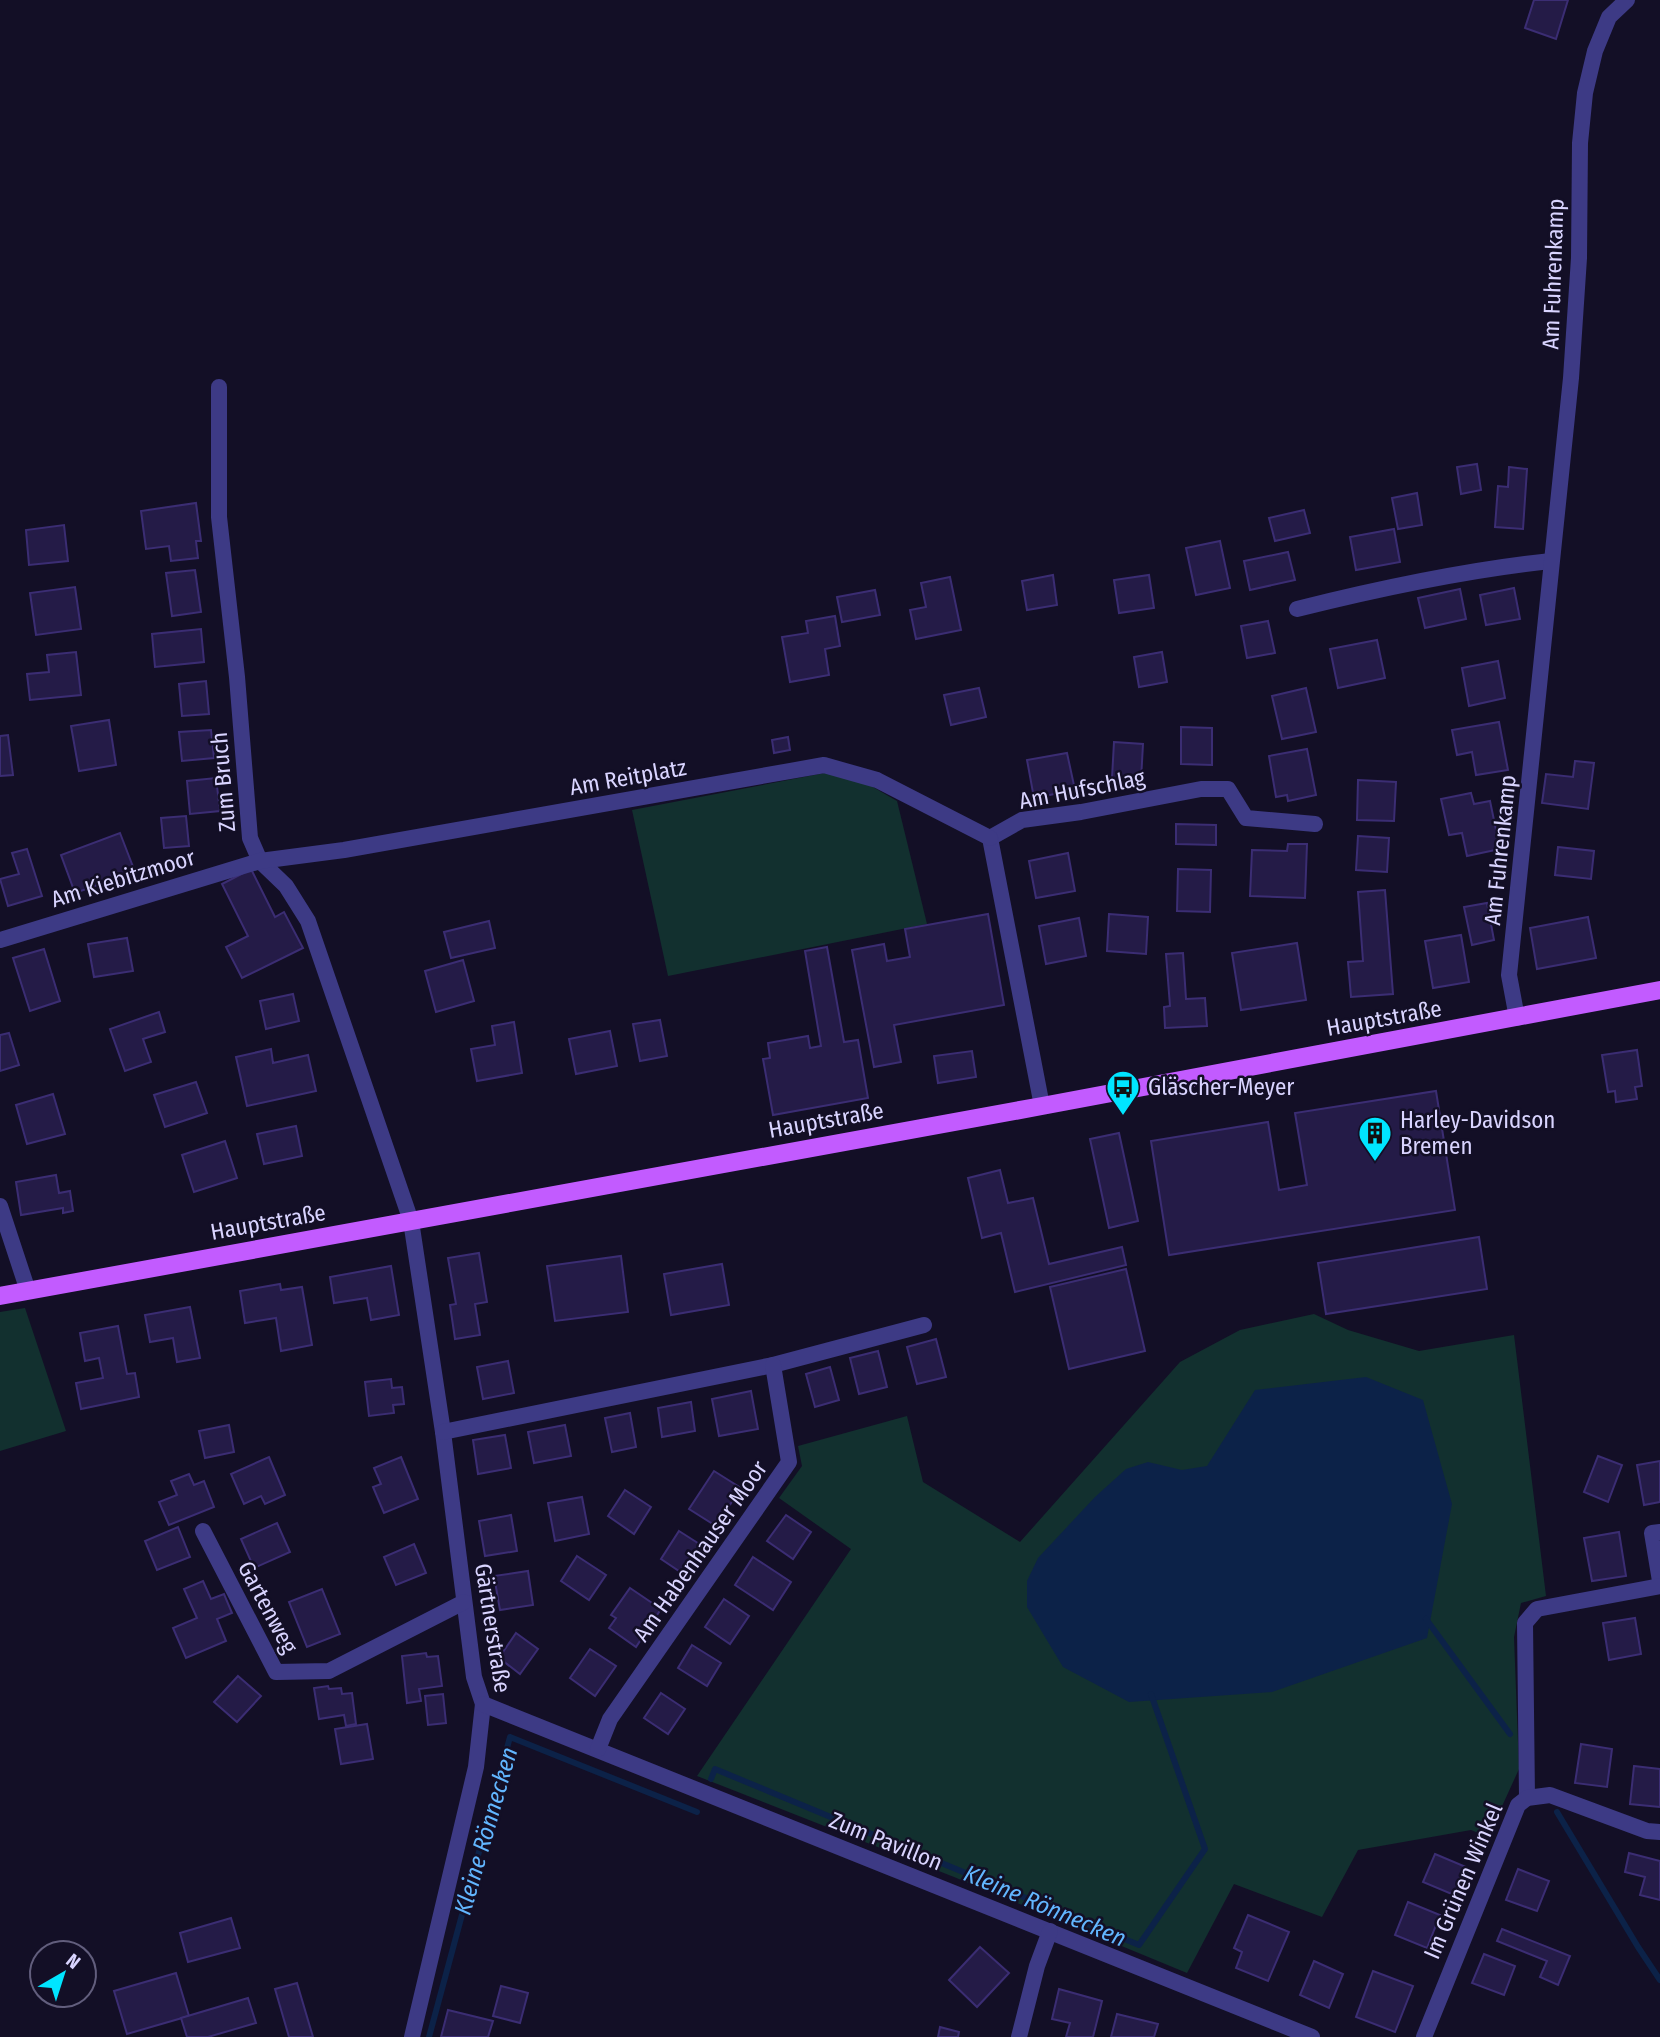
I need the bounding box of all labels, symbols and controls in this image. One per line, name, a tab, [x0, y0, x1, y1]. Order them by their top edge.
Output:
street label: Am Fuhrenkamp	[1536, 198, 1570, 350]
street label: Zum Bruch	[205, 731, 241, 833]
street label: Am Reitplatz	[567, 753, 689, 801]
street label: Am Hufschlag	[1017, 763, 1148, 815]
street label: Am Fuhrenkamp	[1478, 773, 1522, 927]
street label: Am Kiebitzmoor	[48, 843, 198, 913]
street label: Hauptstraße	[1324, 994, 1444, 1042]
bus stop icon: Gläscher-Meyer	[1104, 1068, 1142, 1117]
place label: Gläscher-Meyer	[1148, 1073, 1294, 1101]
street label: Hauptstraße	[766, 1096, 886, 1144]
place label: Harley-Davidson Bremen	[1400, 1106, 1555, 1160]
building icon: Harley-Davidson Bremen	[1356, 1114, 1394, 1163]
street label: Hauptstraße	[208, 1198, 328, 1246]
street label: Am Habenhauser Moor	[627, 1455, 773, 1647]
street label: Gartenweg	[232, 1556, 304, 1658]
street label: Gärtnerstraße	[469, 1561, 517, 1695]
water label: Kleine Rönnecken	[449, 1744, 523, 1918]
street label: Im Grünen Winkel	[1418, 1799, 1508, 1963]
street label: Zum Pavillon	[825, 1806, 947, 1876]
water label: Kleine Rönnecken	[960, 1859, 1130, 1953]
north arrow	[28, 1939, 98, 2009]
text: N	[62, 1949, 85, 1974]

